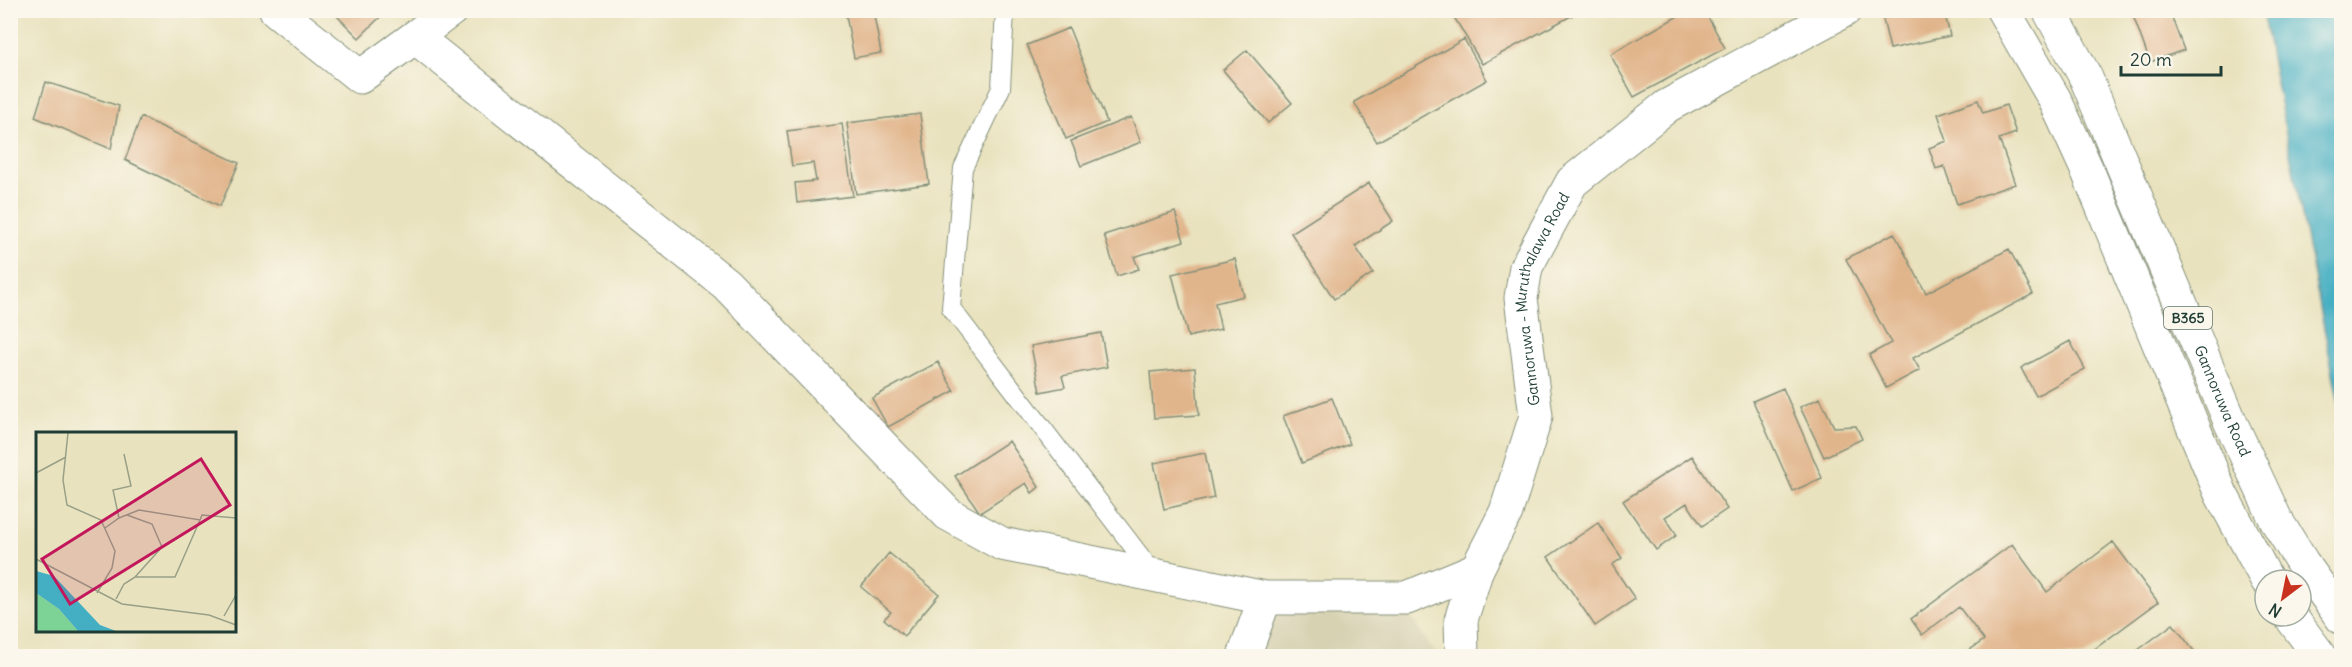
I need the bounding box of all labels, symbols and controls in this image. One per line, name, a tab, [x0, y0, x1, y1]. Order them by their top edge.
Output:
scale bar	[2121, 39, 2222, 77]
text: 20 m	[2130, 48, 2172, 71]
street label: Gannoruwa - Muruthalawa Road	[1511, 189, 1574, 407]
road number: B365	[2164, 307, 2212, 329]
street label: Gannoruwa Road	[2190, 342, 2255, 460]
inset map	[36, 432, 236, 631]
north arrow	[2253, 568, 2313, 628]
text: N	[2265, 599, 2285, 622]

